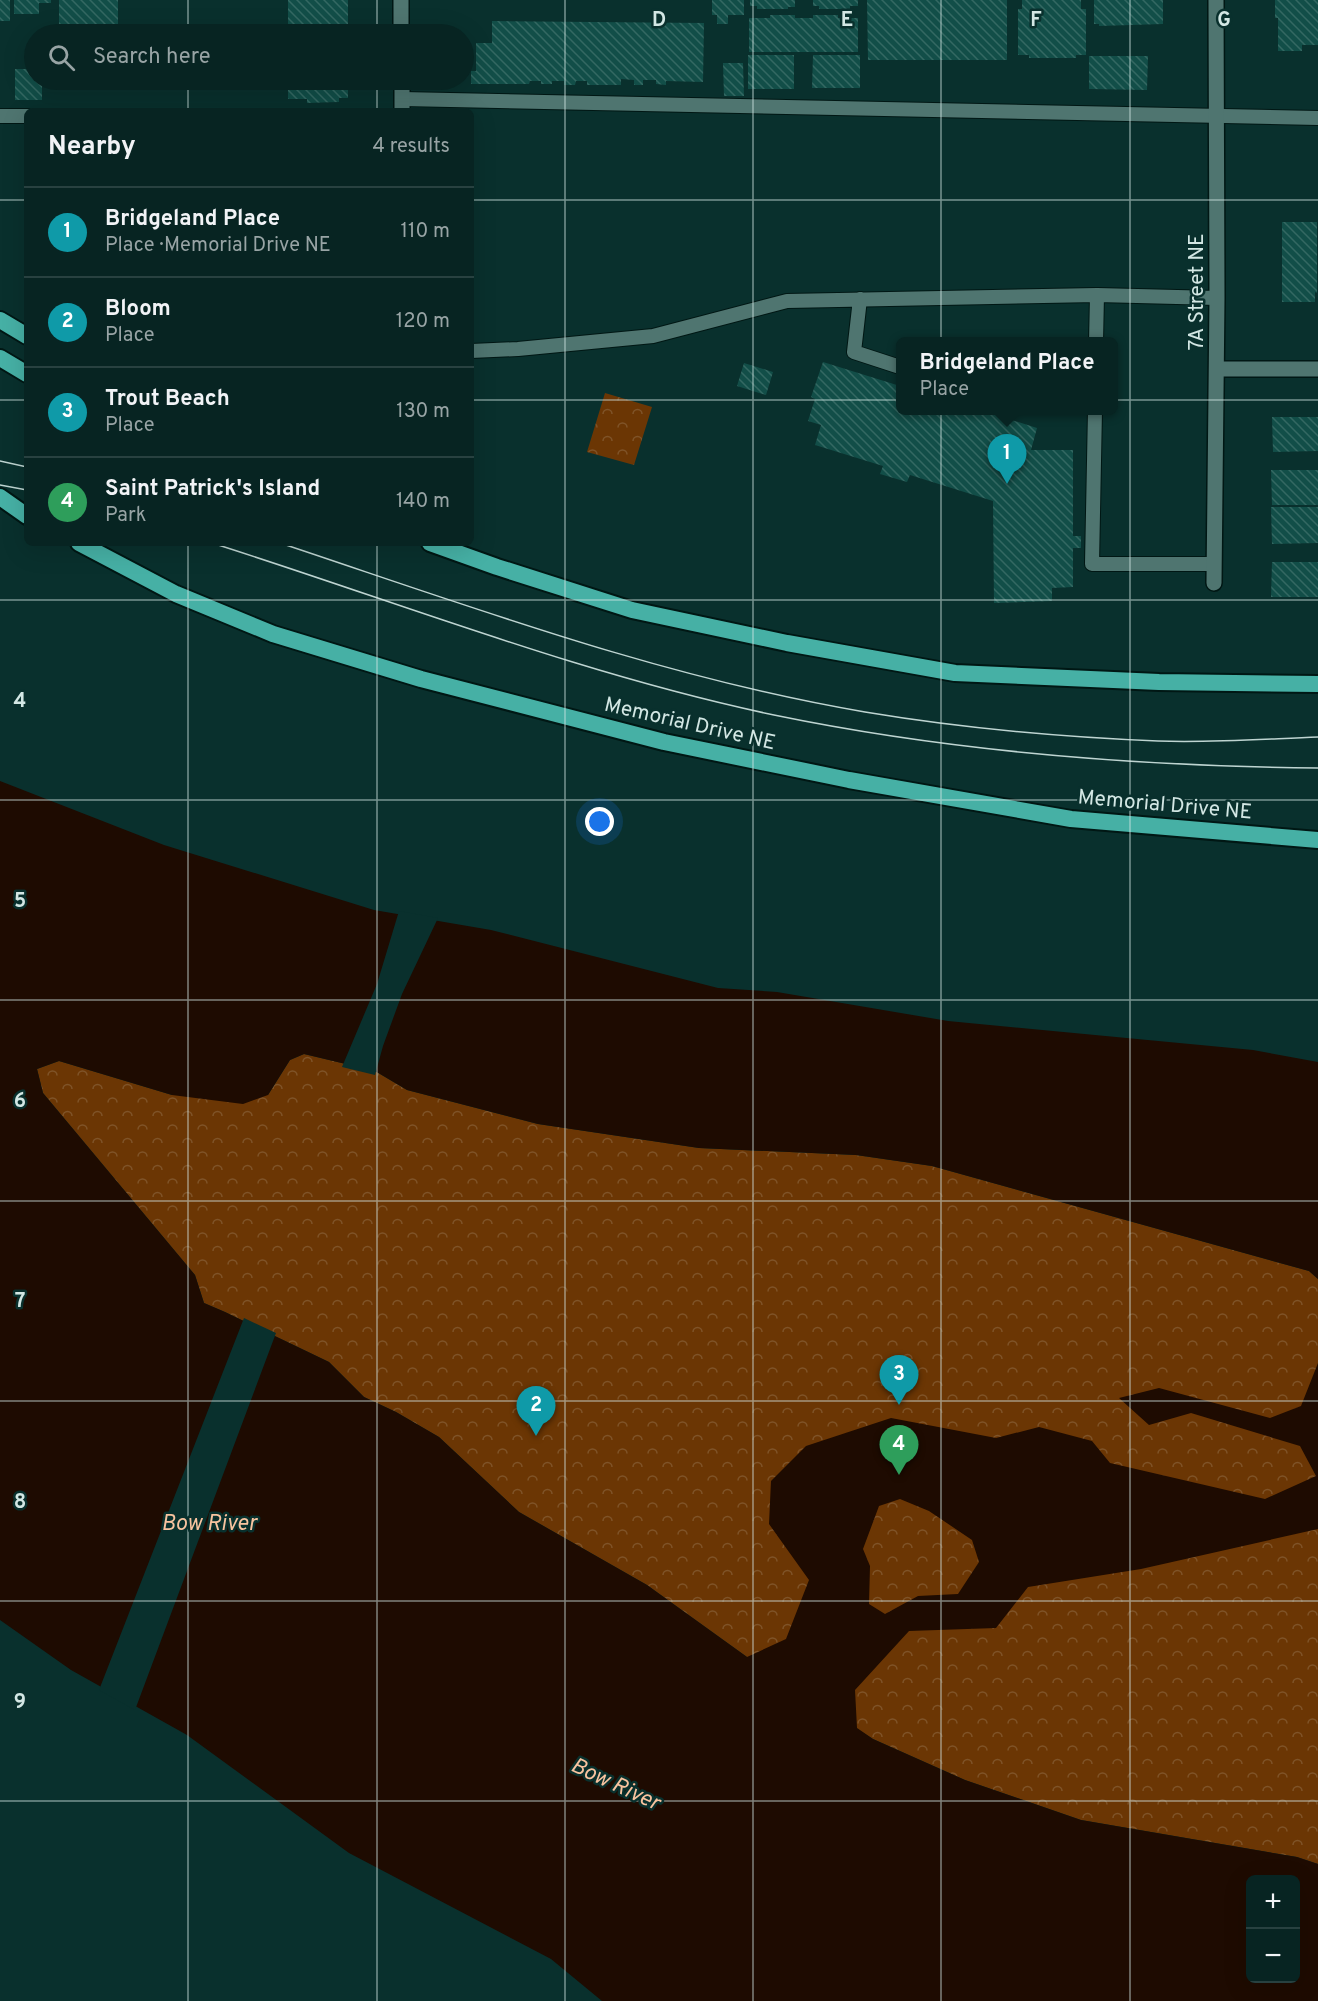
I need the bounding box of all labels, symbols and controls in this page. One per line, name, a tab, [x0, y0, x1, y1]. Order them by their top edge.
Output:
text: D	[652, 8, 666, 34]
text: E	[841, 8, 853, 34]
text: F	[1030, 8, 1042, 34]
text: G	[1217, 8, 1231, 34]
search box	[24, 24, 474, 90]
icon: search	[45, 41, 78, 74]
text: Search here	[93, 44, 211, 71]
text: Nearby	[48, 131, 136, 164]
text: 4 results	[373, 134, 450, 160]
text: Bridgeland Place	[105, 206, 280, 233]
text: 1	[64, 219, 72, 245]
text: 110 m	[401, 219, 450, 245]
text: Place · Memorial Drive NE	[105, 233, 331, 259]
street label: 7A Street NE	[1184, 233, 1211, 351]
text: Bloom	[105, 296, 171, 323]
text: 2	[61, 309, 74, 335]
text: 120 m	[396, 309, 450, 335]
text: Place	[105, 323, 155, 349]
popup	[896, 337, 1118, 415]
text: Bridgeland Place	[920, 350, 1094, 377]
text: Place	[920, 377, 969, 403]
text: Trout Beach	[105, 386, 230, 413]
text: 3	[62, 399, 74, 425]
text: 130 m	[396, 399, 450, 425]
text: Place	[105, 413, 155, 439]
pin: 1	[988, 434, 1026, 484]
text: Saint Patrick's Island	[105, 476, 320, 503]
text: 4	[61, 489, 74, 515]
text: 140 m	[396, 489, 450, 515]
text: Park	[105, 503, 146, 529]
text: 4	[14, 689, 26, 715]
street label: Memorial Drive NE	[601, 692, 778, 757]
street label: Memorial Drive NE	[1076, 784, 1253, 827]
your location	[585, 807, 614, 836]
text: 5	[14, 889, 26, 915]
text: 6	[14, 1089, 26, 1115]
text: 7	[15, 1289, 25, 1315]
pin: 3	[880, 1356, 918, 1405]
pin: 2	[516, 1386, 556, 1436]
pin: 4	[880, 1426, 918, 1475]
text: 8	[14, 1490, 26, 1516]
water label: Bow River	[161, 1511, 258, 1538]
text: 9	[14, 1690, 26, 1716]
water label: Bow River	[566, 1753, 665, 1818]
map controls	[1246, 1875, 1300, 1983]
button: +	[1246, 1875, 1300, 1929]
button: −	[1246, 1929, 1300, 1983]

